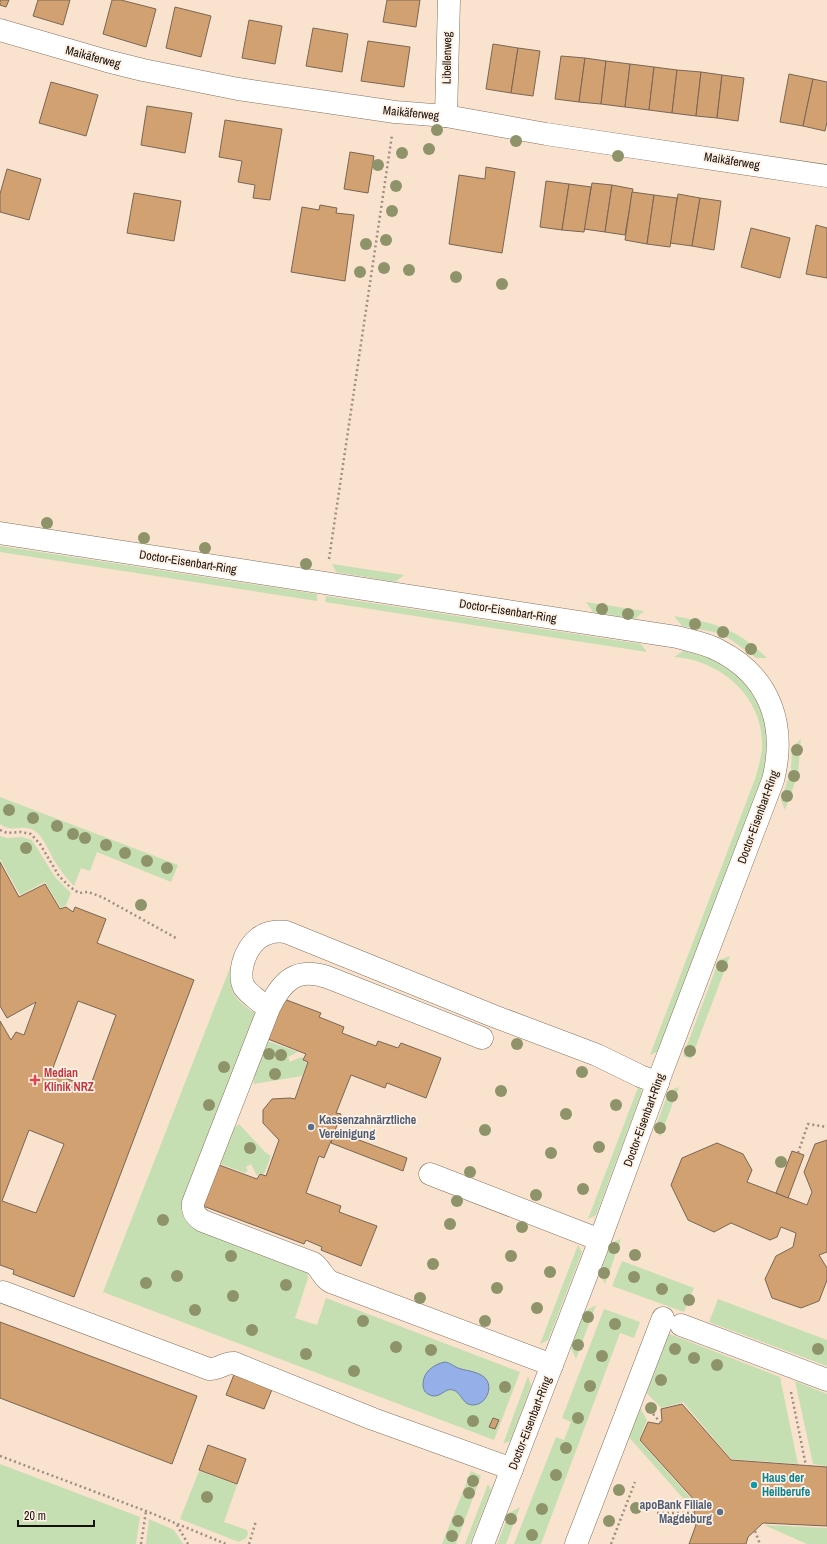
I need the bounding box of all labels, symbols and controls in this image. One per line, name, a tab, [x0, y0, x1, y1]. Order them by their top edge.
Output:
street label: Libellenweg	[439, 31, 455, 84]
street label: Maikäferweg	[64, 42, 123, 72]
street label: Maikäferweg	[382, 102, 440, 124]
street label: Maikäferweg	[703, 149, 762, 173]
street label: Doctor-Eisenbart-Ring	[138, 546, 238, 578]
street label: Doctor-Eisenbart-Ring	[458, 595, 558, 627]
street label: Doctor-Eisenbart-Ring	[734, 768, 783, 866]
place label: Median Klinik NRZ	[44, 1065, 94, 1095]
street label: Doctor-Eisenbart-Ring	[620, 1071, 669, 1169]
marker: Median Klinik NRZ	[29, 1074, 41, 1086]
place label: Kassenzahnärztliche Vereinigung	[319, 1112, 417, 1142]
marker: Kassenzahnärztliche Vereinigung	[306, 1122, 316, 1132]
street label: Doctor-Eisenbart-Ring	[505, 1374, 555, 1472]
place label: Haus der Heilberufe	[762, 1470, 811, 1500]
marker: Haus der Heilberufe	[749, 1480, 759, 1490]
place label: apoBank Filiale Magdeburg	[640, 1497, 713, 1527]
scale bar	[18, 1502, 94, 1528]
marker: apoBank Filiale Magdeburg	[715, 1507, 725, 1517]
text: 20 m	[24, 1508, 46, 1524]

